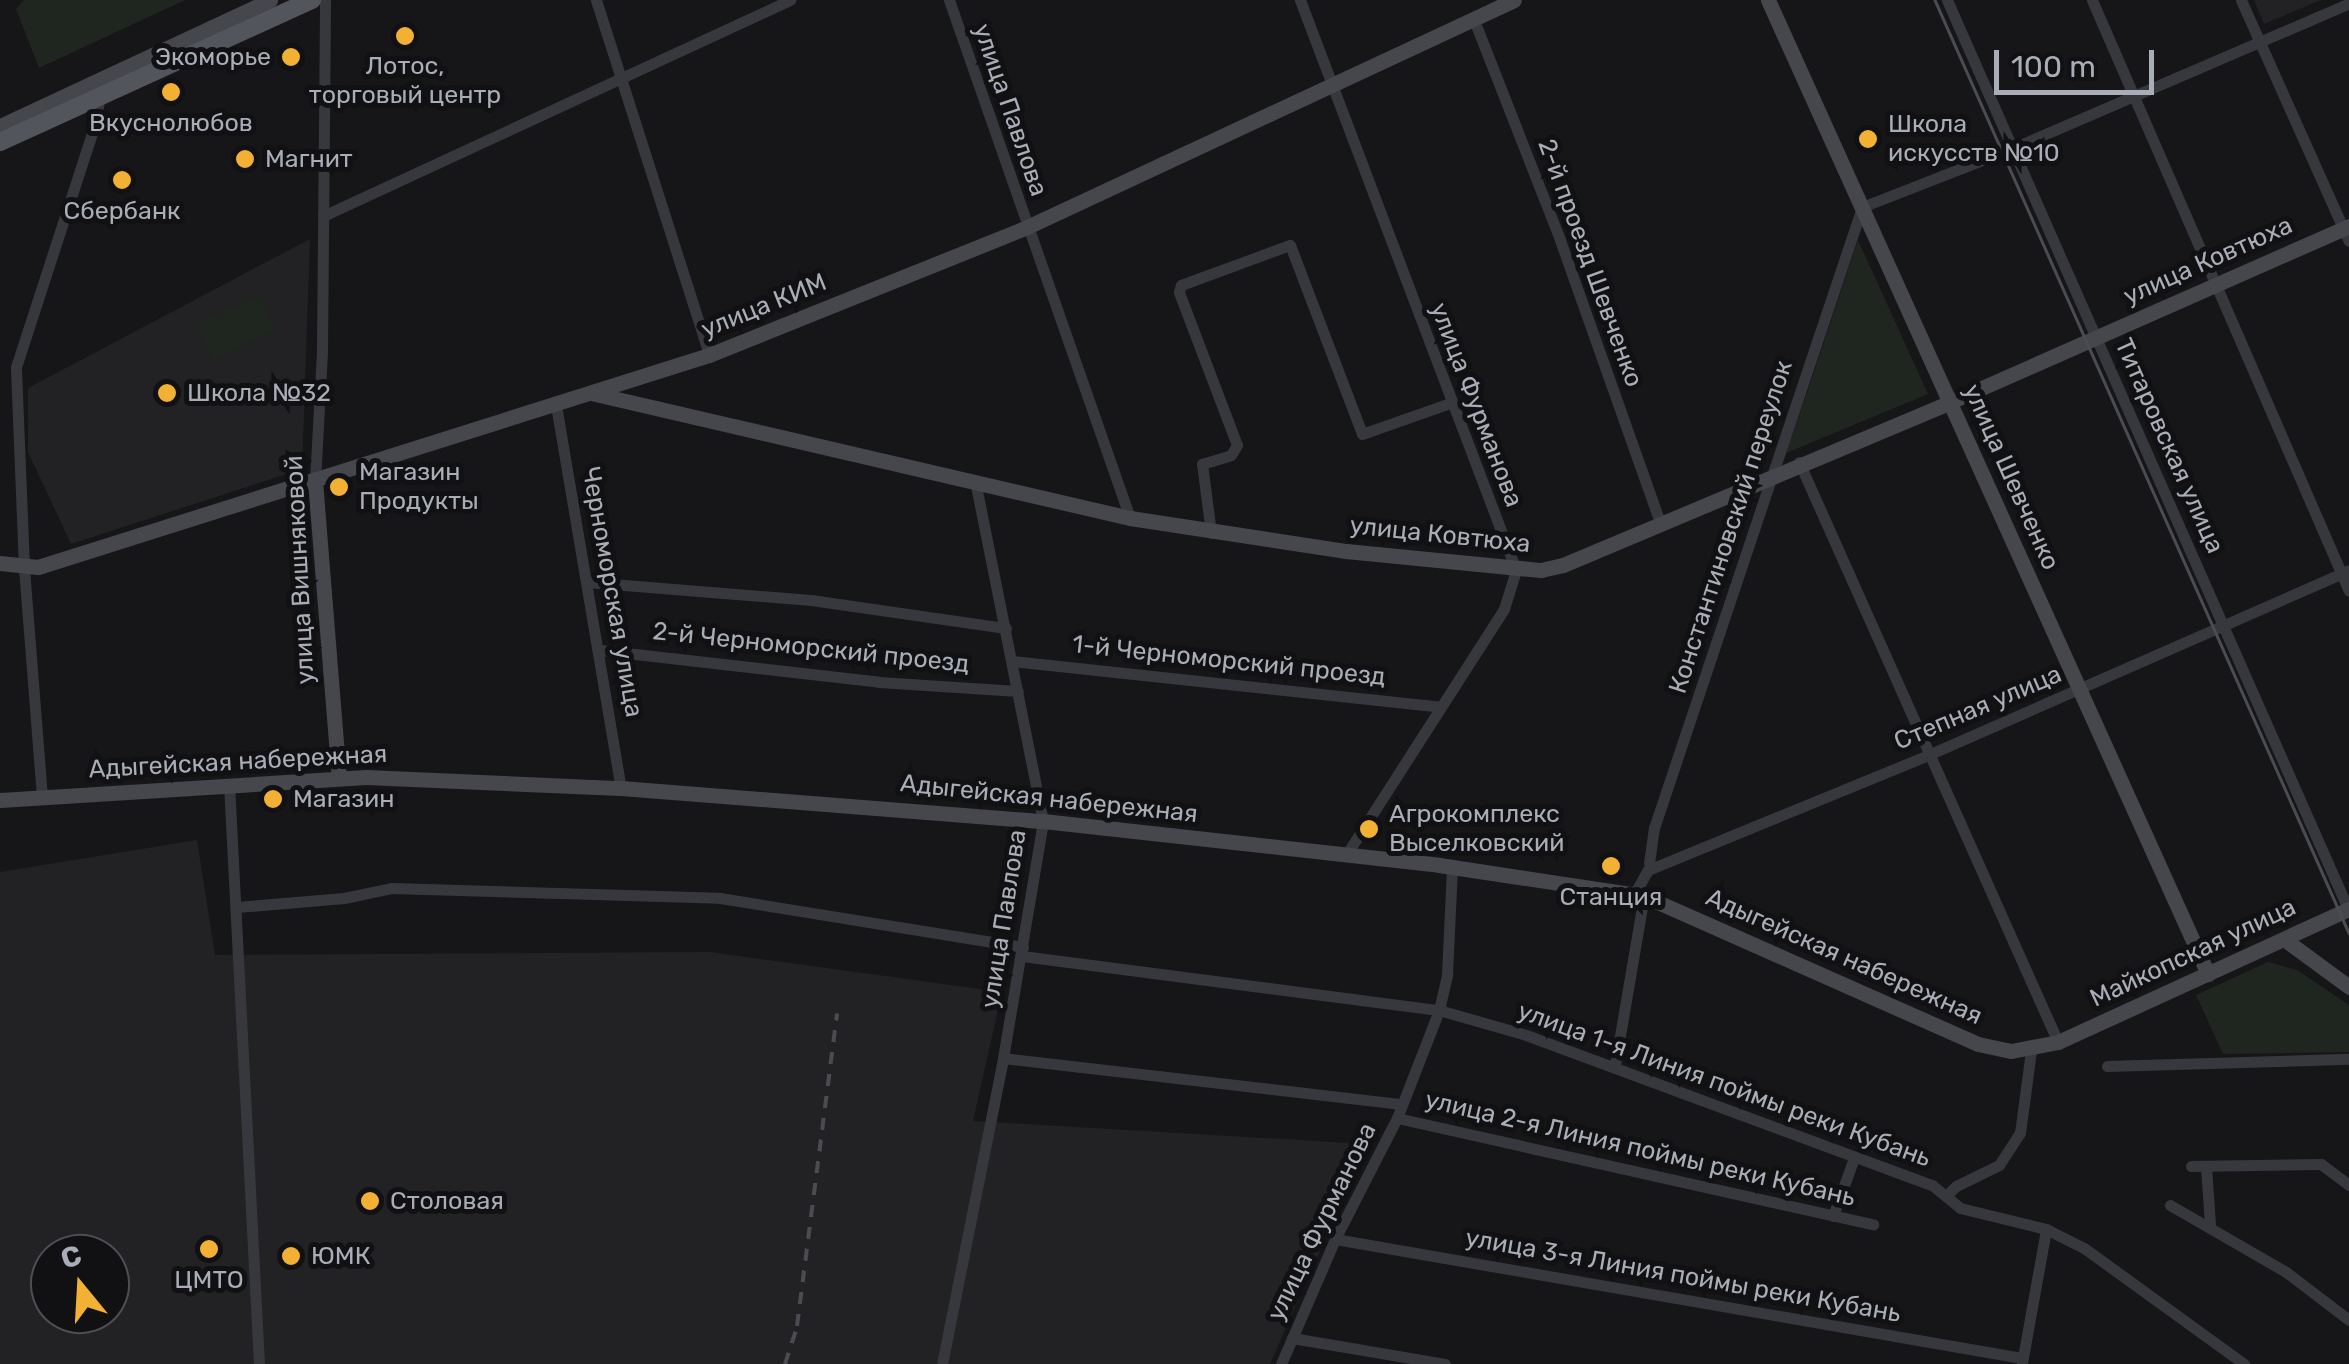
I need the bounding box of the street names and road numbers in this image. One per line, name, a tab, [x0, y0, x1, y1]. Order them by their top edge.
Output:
street label: улица Павлова	[966, 20, 1054, 200]
street label: 2-й проезд Шевченко	[1531, 135, 1649, 391]
street label: улица Ковтюха	[2119, 210, 2297, 312]
street label: улица КИМ	[697, 267, 831, 345]
street label: улица Фурманова	[1423, 299, 1529, 511]
street label: Титаровская улица	[2108, 334, 2230, 558]
street label: Константиновский переулок	[1663, 357, 1799, 697]
street label: улица Шевченко	[1957, 379, 2065, 575]
street label: улица Вишняковой	[279, 455, 321, 685]
street label: Черноморская улица	[575, 464, 649, 720]
street label: улица Ковтюха	[1348, 511, 1532, 559]
street label: 2-й Черноморский проезд	[651, 616, 971, 680]
street label: 1-й Черноморский проезд	[1071, 630, 1387, 692]
street label: Степная улица	[1890, 659, 2066, 757]
street label: Адыгейская набережная	[88, 739, 388, 785]
street label: Адыгейская набережная	[899, 768, 1199, 830]
street label: улица Павлова	[975, 828, 1033, 1010]
street label: Адыгейская набережная	[1701, 882, 1987, 1032]
street label: Майкопская улица	[2085, 892, 2301, 1014]
street label: улица 1-я Линия поймы реки Кубань	[1514, 996, 1934, 1174]
street label: улица 2-я Линия поймы реки Кубань	[1422, 1085, 1858, 1213]
street label: улица Фурманова	[1261, 1118, 1383, 1326]
street label: улица 3-я Линия поймы реки Кубань	[1463, 1223, 1903, 1329]

